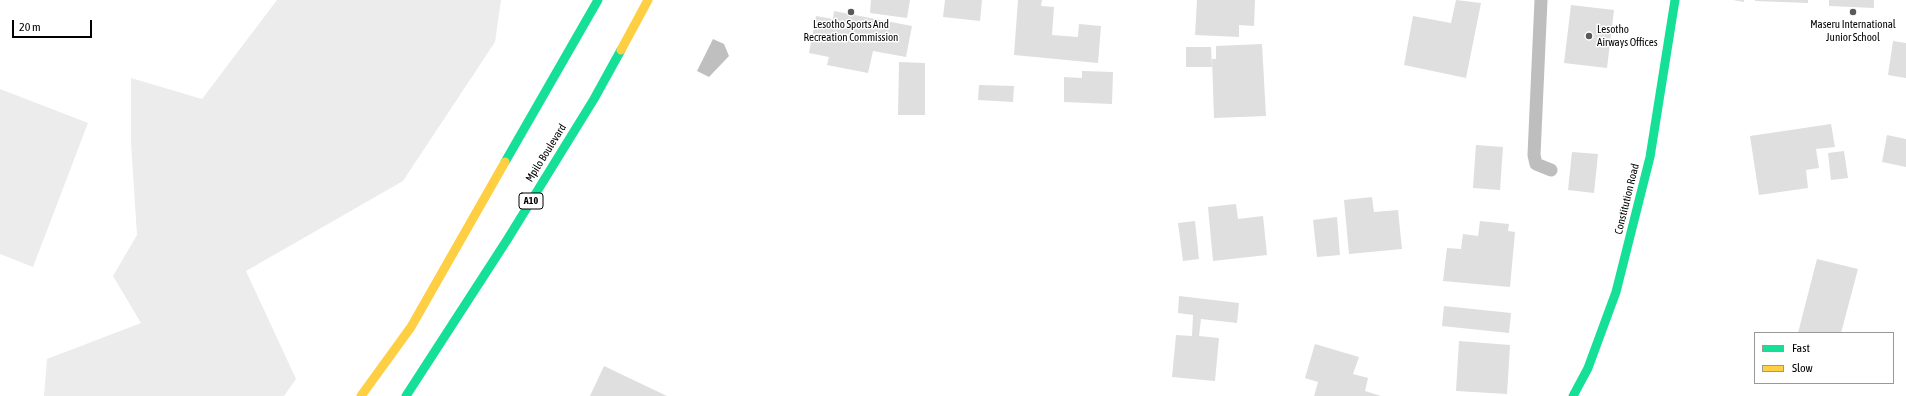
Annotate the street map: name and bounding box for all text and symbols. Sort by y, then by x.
marker: Lesotho Sports And Recreation Commission [846,7,856,17]
marker: Maseru International Junior School [1848,7,1858,17]
scale bar [14,12,94,38]
place label: Lesotho Sports And Recreation Commission [804,18,898,44]
place label: Maseru International Junior School [1810,18,1896,44]
text: 20 m [19,20,41,34]
place label: Lesotho Airways Offices [1597,23,1658,49]
marker: Lesotho Airways Offices [1584,31,1594,41]
street label: Mpilo Boulevard [523,122,569,184]
street label: Constitution Road [1612,162,1642,236]
road number: A10 [519,193,543,209]
legend [1754,332,1894,384]
text: Fast [1792,341,1810,355]
text: Slow [1792,361,1813,375]

